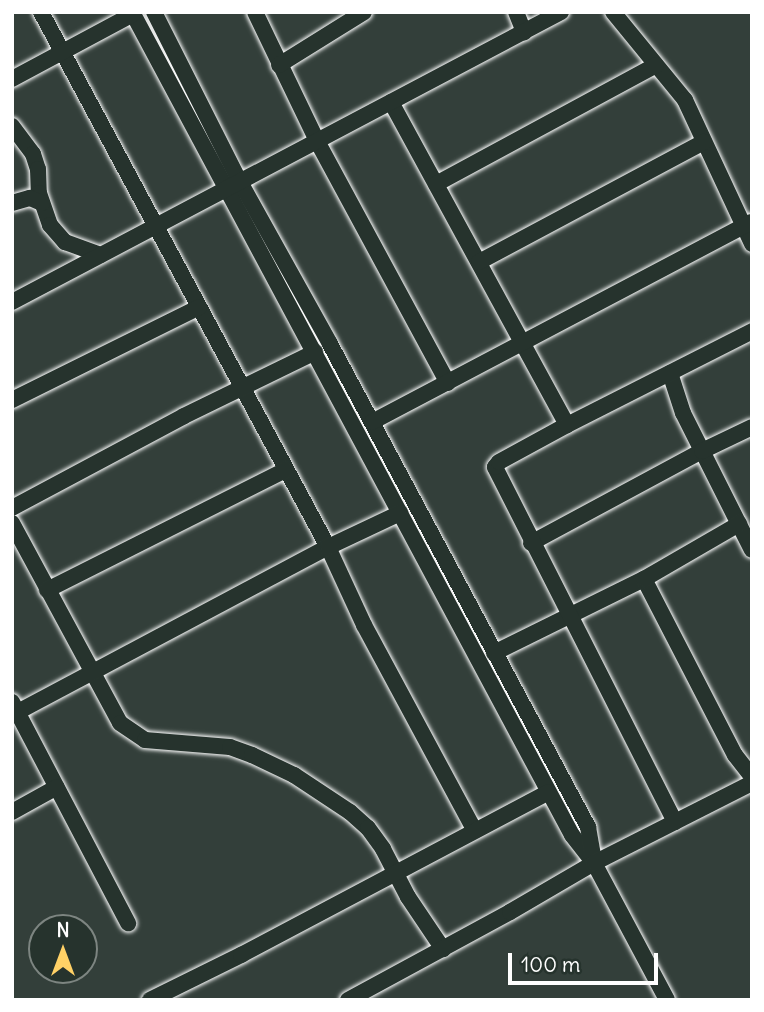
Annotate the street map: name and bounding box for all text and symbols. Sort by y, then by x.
north arrow [28,914,98,984]
text: N [56,918,70,942]
scale bar [512,939,662,983]
text: 100 m [521,951,580,978]

